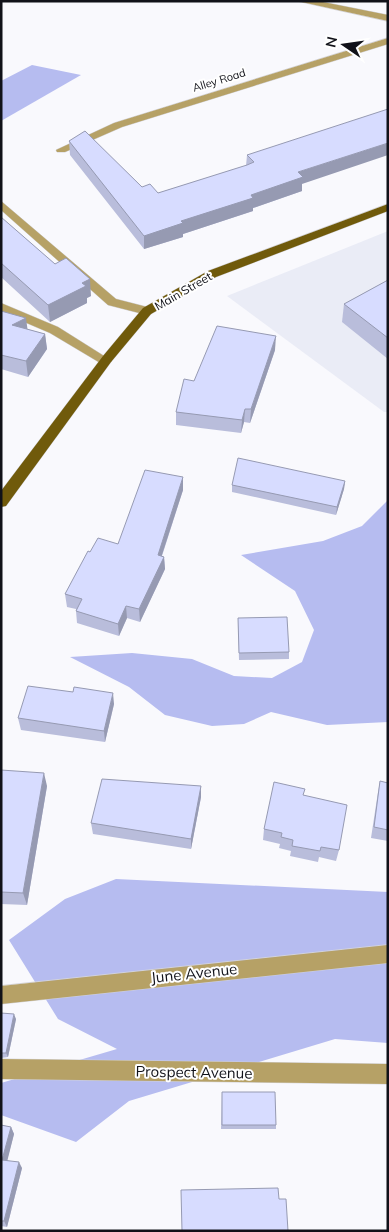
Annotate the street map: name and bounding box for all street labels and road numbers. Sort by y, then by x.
street label: Alley Road [191,65,247,95]
street label: Main Street [152,269,214,313]
street label: June Avenue [150,959,238,987]
street label: Prospect Avenue [135,1061,253,1083]

